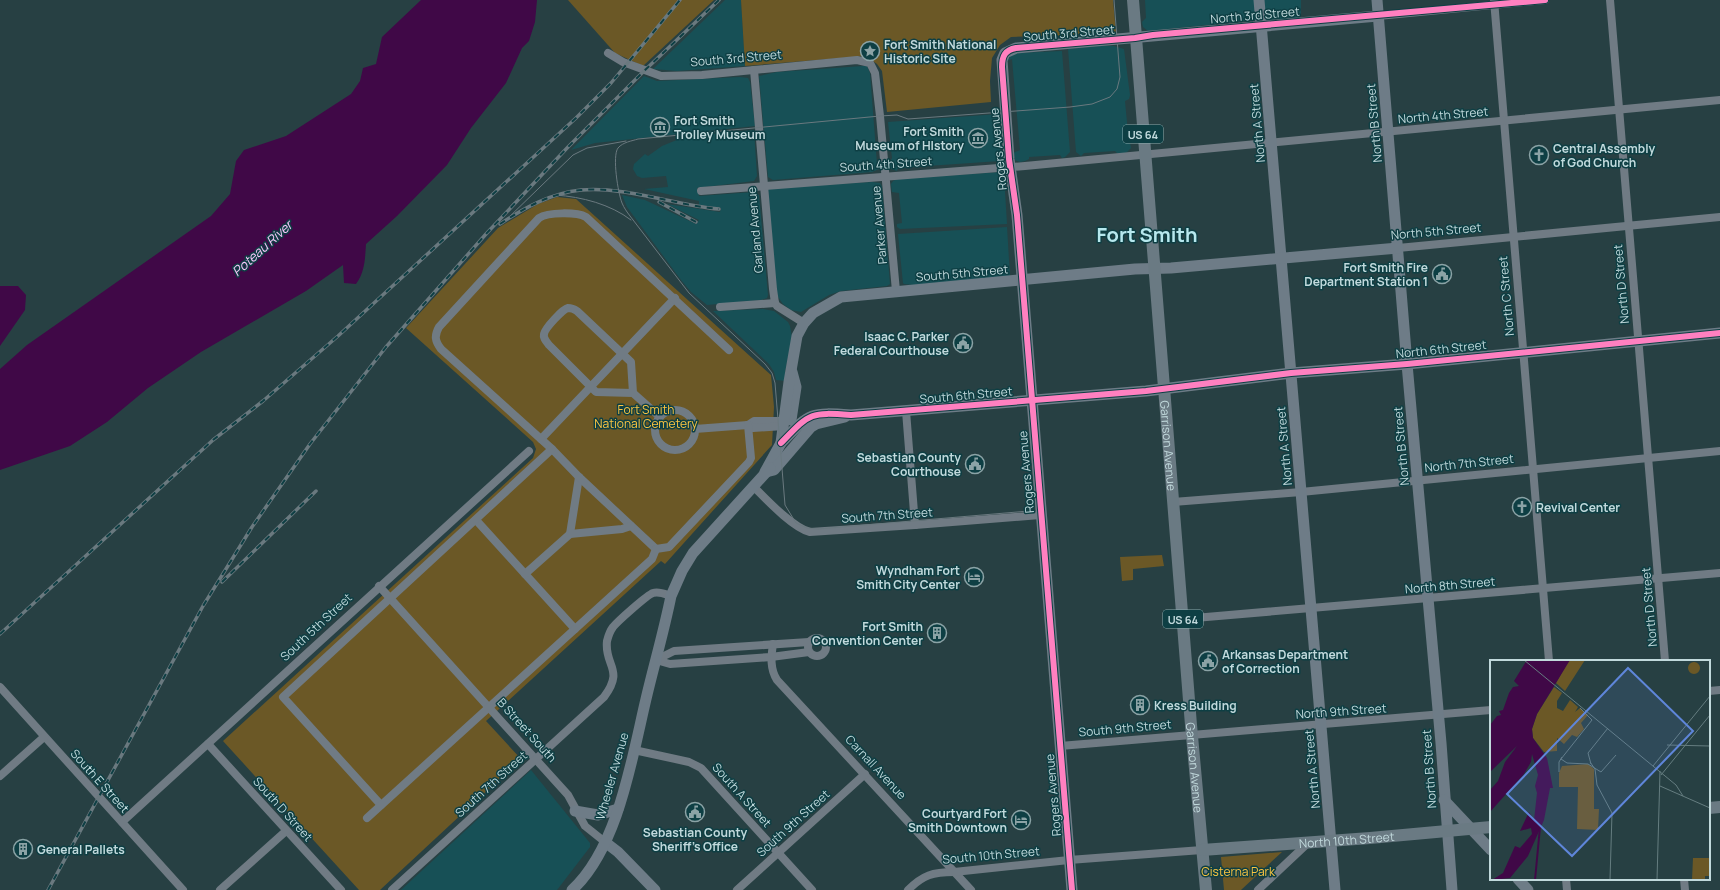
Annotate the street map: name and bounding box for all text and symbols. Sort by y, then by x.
street label: North 3rd Street [1210,3,1301,27]
street label: South 3rd Street [1023,21,1116,45]
place label: Fort Smith National Historic Site [884,36,996,67]
place icon: Fort Smith National Historic Site [859,40,881,62]
street label: South 3rd Street [690,46,783,70]
street label: North A Street [1245,83,1269,163]
street label: North B Street [1362,83,1386,163]
street label: North 4th Street [1397,103,1489,127]
street label: Rogers Avenue [985,107,1011,191]
place label: Fort Smith Trolley Museum [674,112,766,143]
museum icon: Fort Smith Trolley Museum [649,116,671,138]
place label: Fort Smith Museum of HIstory [855,123,964,154]
road number: US 64 [1123,125,1163,143]
museum icon: Fort Smith Museum of HIstory [967,127,989,149]
place label: Central Assembly of God Church [1553,140,1656,171]
church icon: Central Assembly of God Church [1528,144,1550,166]
street label: South 4th Street [839,152,933,176]
street label: Parker Avenue [867,185,891,265]
street label: Garland Avenue [743,186,767,274]
water label: Poteau River [228,215,298,280]
street label: North 5th Street [1390,219,1482,243]
district label: Fort Smith [1096,221,1198,248]
street label: North D Street [1609,243,1633,324]
street label: North C Street [1494,255,1518,337]
place label: Fort Smith Fire Department Station 1 [1304,259,1428,290]
street label: South 5th Street [915,260,1009,285]
public building icon: Fort Smith Fire Department Station 1 [1431,263,1453,285]
place label: Isaac C. Parker Federal Courthouse [834,328,949,359]
public building icon: Isaac C. Parker Federal Courthouse [952,332,974,354]
street label: North 6th Street [1395,336,1487,362]
street label: South 6th Street [919,382,1013,408]
street label: Garrison Avenue [1157,400,1181,491]
park label: Fort Smith National Cemetery [594,401,698,432]
street label: North A Street [1272,406,1296,486]
street label: North B Street [1389,406,1413,486]
street label: Rogers Avenue [1014,430,1038,514]
place label: Sebastian County Courthouse [857,449,961,480]
street label: North 7th Street [1424,450,1515,476]
public building icon: Sebastian County Courthouse [964,453,986,475]
church icon: Revival Center [1511,496,1533,518]
place label: Revival Center [1536,499,1620,516]
street label: South 7th Street [841,503,933,527]
place label: Wyndham Fort Smith City Center [856,562,960,593]
hotel icon: Wyndham Fort Smith City Center [963,566,985,588]
street label: North D Street [1637,566,1661,647]
street label: North 8th Street [1404,573,1496,597]
street label: South 5th Street [276,589,356,665]
road number: US 64 [1163,610,1203,628]
place label: Fort Smith Convention Center [812,618,923,649]
building icon: Fort Smith Convention Center [926,622,948,644]
place label: Arkansas Department of Correction [1222,646,1348,677]
public building icon: Arkansas Department of Correction [1197,650,1219,672]
inset map [1490,660,1710,880]
street label: B Street South [494,694,560,766]
building icon: Kress Building [1129,694,1151,716]
place label: Kress Building [1154,697,1237,714]
street label: North 9th Street [1295,699,1387,723]
street label: South 9th Street [1078,715,1172,741]
street label: Garrison Avenue [1182,722,1207,813]
street label: North A Street [1300,729,1324,809]
street label: North B Street [1418,729,1440,809]
street label: Wheeler Avenue [591,730,633,822]
street label: Carnall Avenue [842,731,910,803]
street label: South E Street [67,745,133,817]
street label: South 7th Street [451,747,531,821]
street label: Rogers Avenue [1041,753,1065,837]
street label: South A Street [709,759,776,831]
street label: South D Street [249,773,317,845]
street label: South 9th Street [753,785,833,860]
public building icon: Sebastian County Sheriff's Office [684,801,706,823]
place label: Courtyard Fort Smith Downtown [908,805,1007,836]
hotel icon: Courtyard Fort Smith Downtown [1010,809,1032,831]
place label: Sebastian County Sheriff's Office [643,824,747,855]
street label: North 10th Street [1298,827,1395,852]
building icon: General Pallets [12,838,34,860]
place label: General Pallets [37,841,125,858]
street label: South 10th Street [942,842,1041,868]
park label: Cisterna Park [1201,863,1276,880]

